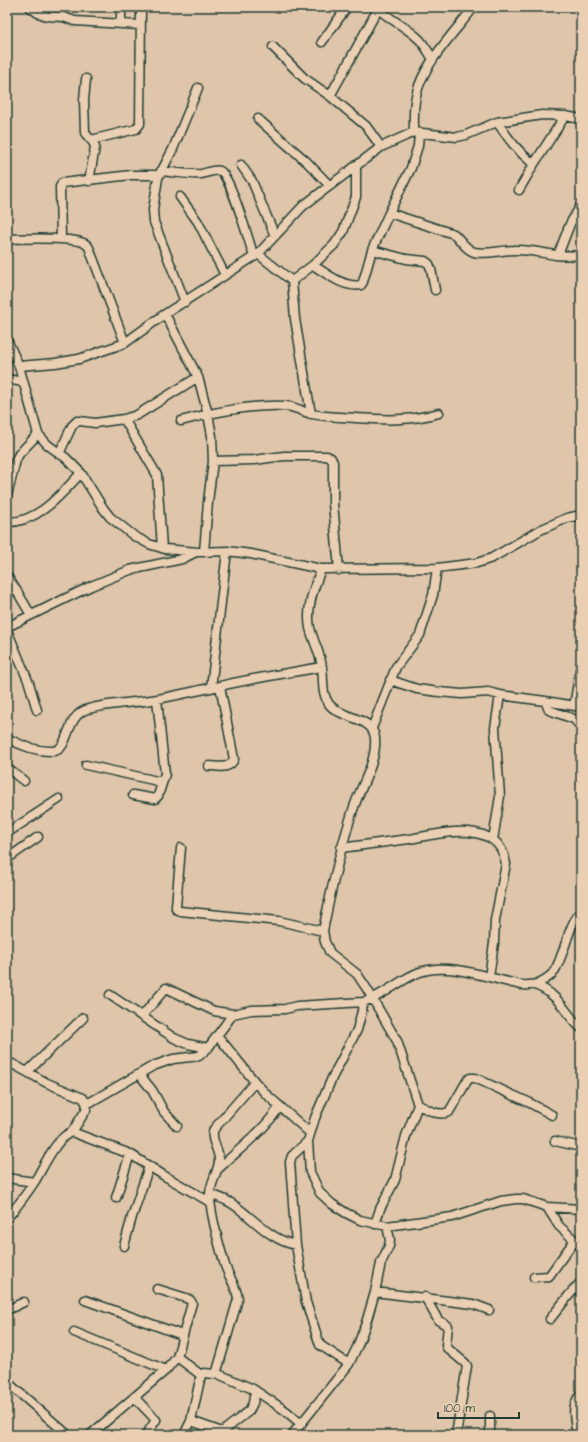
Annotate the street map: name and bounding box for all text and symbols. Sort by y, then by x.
scale bar [438,1394,519,1420]
text: 100 m [444,1400,475,1417]

